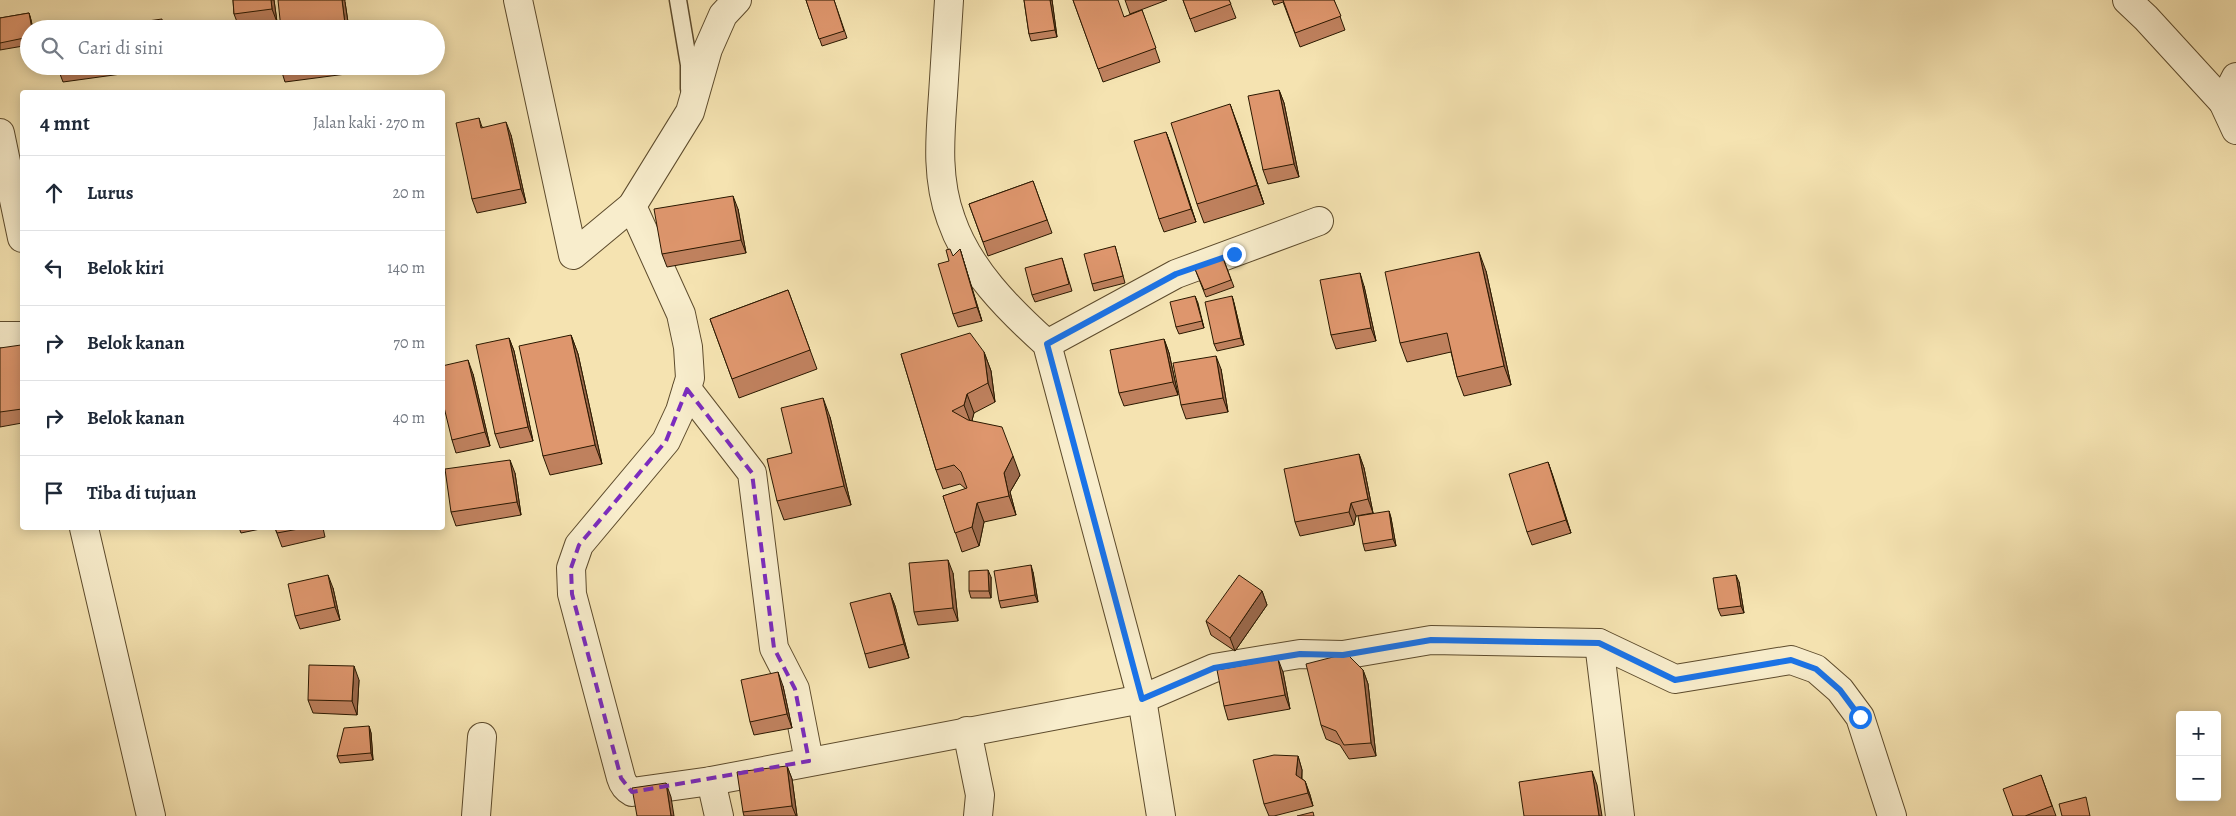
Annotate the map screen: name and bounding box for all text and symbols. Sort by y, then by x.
search box [20,20,445,75]
icon: search [38,34,66,62]
text: Cari di sini [78,35,163,61]
text: 4 mnt [40,109,90,137]
text: Jalan kaki · 270 m [313,112,425,134]
icon: ahead [40,179,68,207]
text: Lurus [87,180,133,206]
text: 20 m [392,182,425,204]
route end [1223,243,1246,266]
icon: left [40,254,68,282]
text: Belok kiri [87,255,164,281]
text: 140 m [387,257,425,279]
icon: right [40,329,68,357]
text: Belok kanan [87,330,185,356]
text: 70 m [393,332,425,354]
icon: right [40,404,68,432]
text: Belok kanan [87,405,185,431]
text: 40 m [393,407,425,429]
icon: arrive [40,479,68,507]
text: Tiba di tujuan [87,480,196,506]
route start [1849,706,1872,729]
map controls [2176,711,2221,801]
button: + [2176,711,2221,756]
button: − [2176,756,2221,801]

